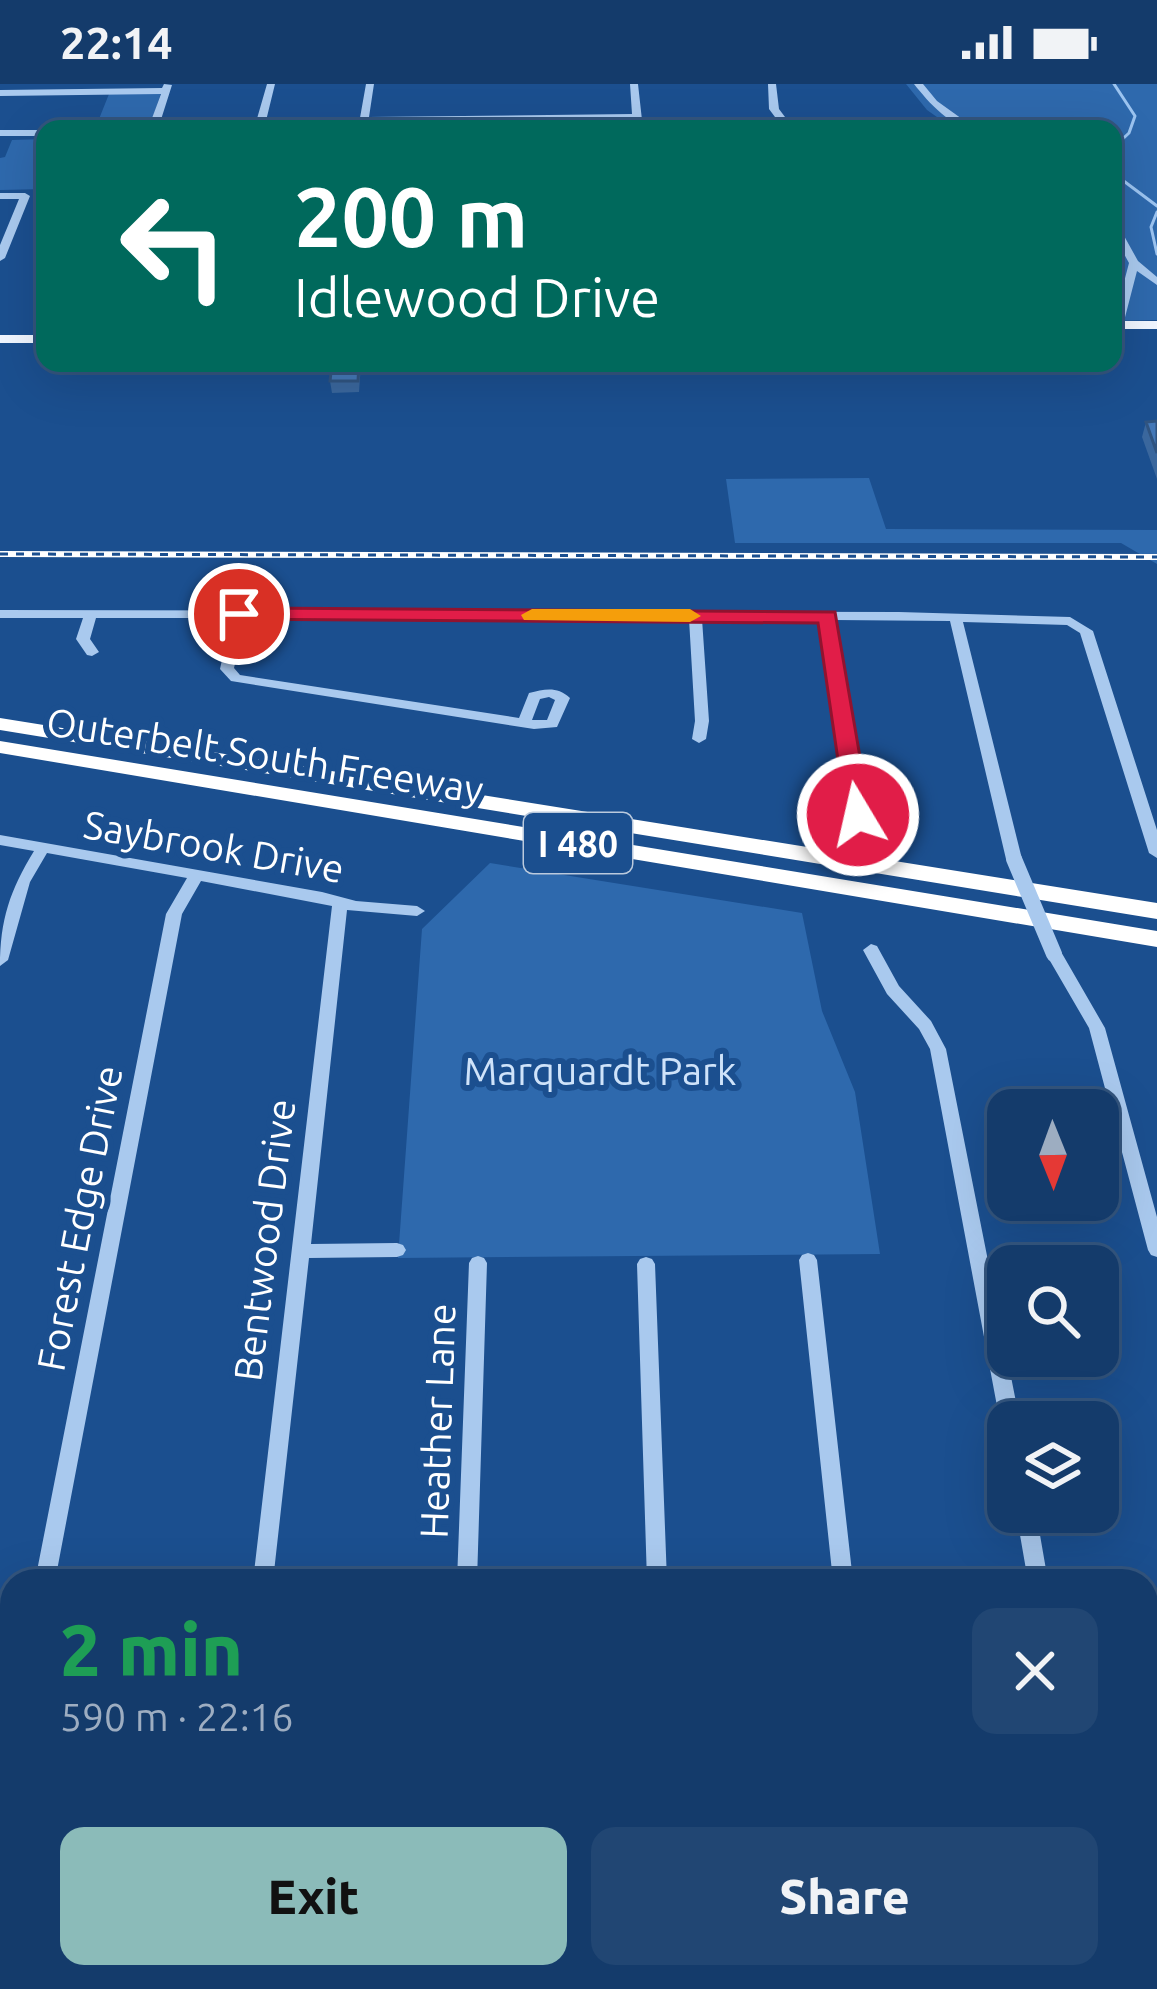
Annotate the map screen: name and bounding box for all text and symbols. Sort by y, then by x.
text: 22:14 [60,17,173,68]
icon: left [96,168,252,324]
text: 200 m [294,169,528,263]
text: Idlewood Drive [294,267,660,327]
pin [188,563,290,665]
icon: arrive [206,581,272,647]
street label: Outerbelt South Freeway [44,699,486,811]
position arrow [795,752,921,878]
street label: Saybrook Drive [81,802,347,890]
road number: I 480 [524,813,632,873]
park label: Marquardt Park [463,1049,737,1092]
street label: Forest Edge Drive [28,1062,130,1374]
north arrow [987,1089,1119,1221]
map controls [987,1089,1119,1533]
street label: Bentwood Drive [225,1097,303,1383]
button: search [987,1245,1119,1377]
street label: Heather Lane [411,1303,463,1539]
button: layers [987,1401,1119,1533]
button: close [972,1608,1098,1734]
text: 2 min [60,1609,243,1690]
text: 590 m · 22:16 [60,1695,294,1738]
button: Exit [60,1827,567,1965]
button: Share [591,1827,1098,1965]

